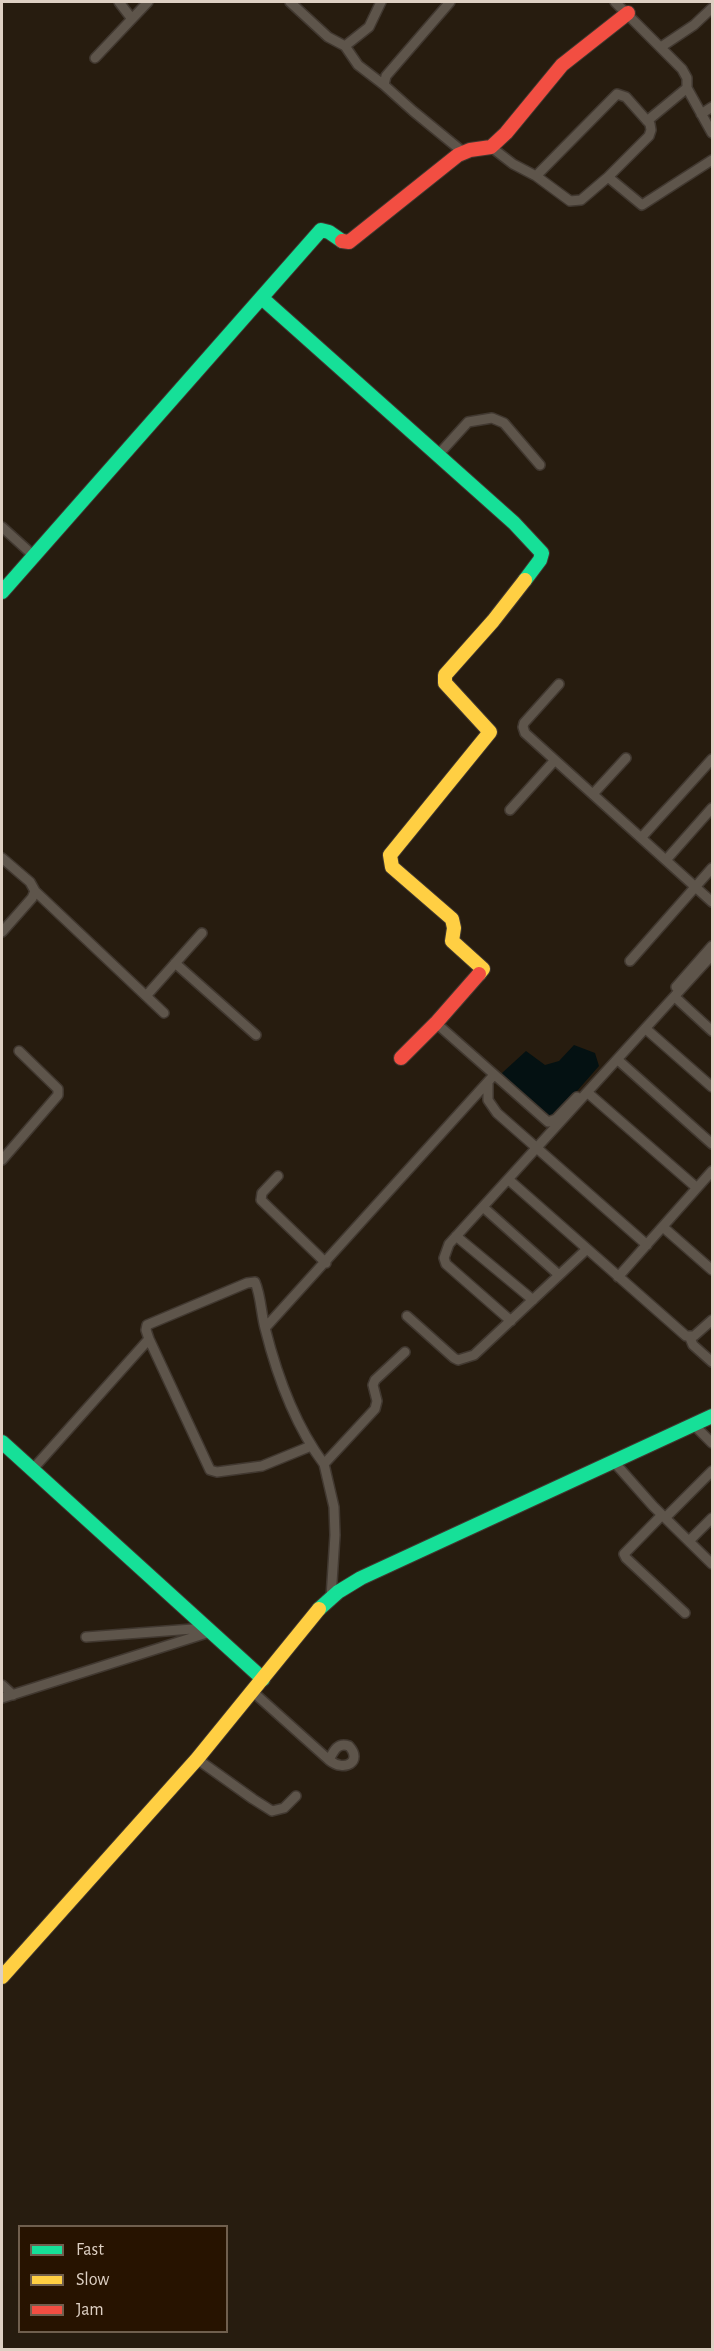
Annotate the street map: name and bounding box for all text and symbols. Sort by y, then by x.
legend [18,2225,228,2333]
text: Fast [76,2241,104,2259]
text: Slow [76,2271,109,2289]
text: Jam [76,2301,104,2319]

